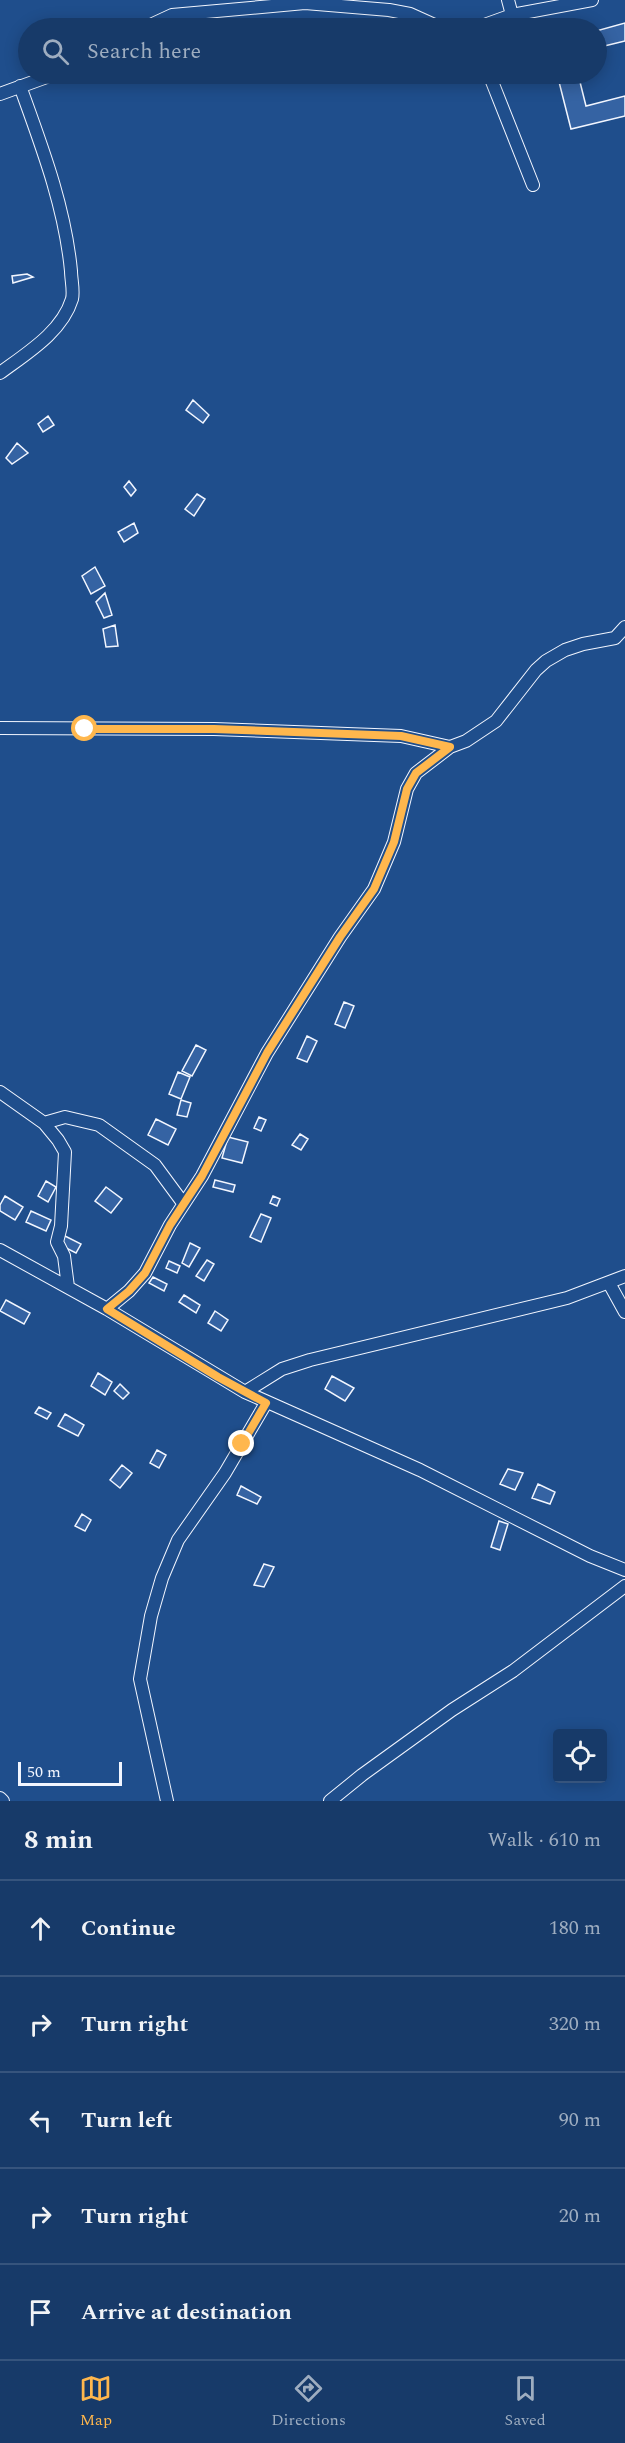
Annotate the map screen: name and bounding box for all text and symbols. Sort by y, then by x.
search box [18,18,607,84]
icon: search [39,35,72,68]
text: Search here [87,35,201,68]
route start [71,715,97,741]
route end [228,1430,254,1456]
map controls [553,1729,607,1783]
button: locate [553,1729,607,1783]
scale bar [18,1759,122,1786]
text: 50 m [27,1760,61,1784]
text: 8 min [24,1820,93,1860]
text: Walk · 610 m [488,1825,601,1855]
icon: ahead [24,1912,57,1945]
text: Continue [81,1912,176,1945]
text: 180 m [549,1913,601,1943]
icon: right [24,2008,57,2041]
text: Turn right [81,2008,188,2041]
text: 320 m [549,2009,601,2039]
icon: left [24,2104,57,2137]
text: Turn left [81,2104,173,2137]
text: 90 m [559,2105,601,2135]
icon: right [24,2200,57,2233]
text: Turn right [81,2200,188,2233]
text: 20 m [559,2201,601,2231]
icon: arrive [24,2296,57,2329]
text: Arrive at destination [81,2296,292,2329]
tab: Map [79,2372,112,2432]
tab: Directions [271,2372,346,2432]
tab: Saved [505,2372,546,2432]

